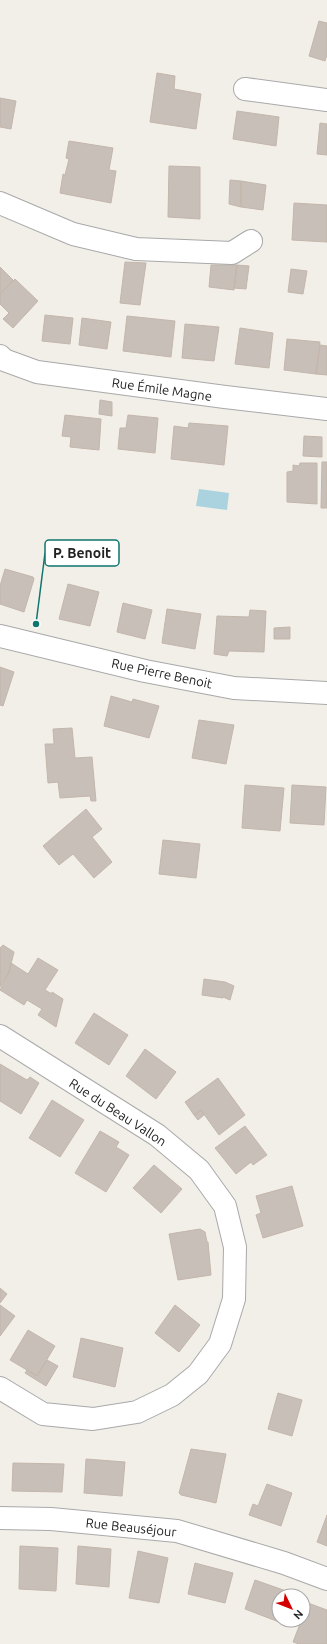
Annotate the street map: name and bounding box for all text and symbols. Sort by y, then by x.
street label: Rue Émile Magne [111,374,213,403]
callout: P. Benoit [45,540,119,566]
text: P. Benoit [53,545,111,561]
street label: Rue Pierre Benoit [110,655,214,691]
street label: Rue du Beau Vallon [67,1075,169,1149]
street label: Rue Beauséjour [85,1515,177,1539]
north arrow [271,1588,311,1628]
text: N [291,1608,306,1622]

